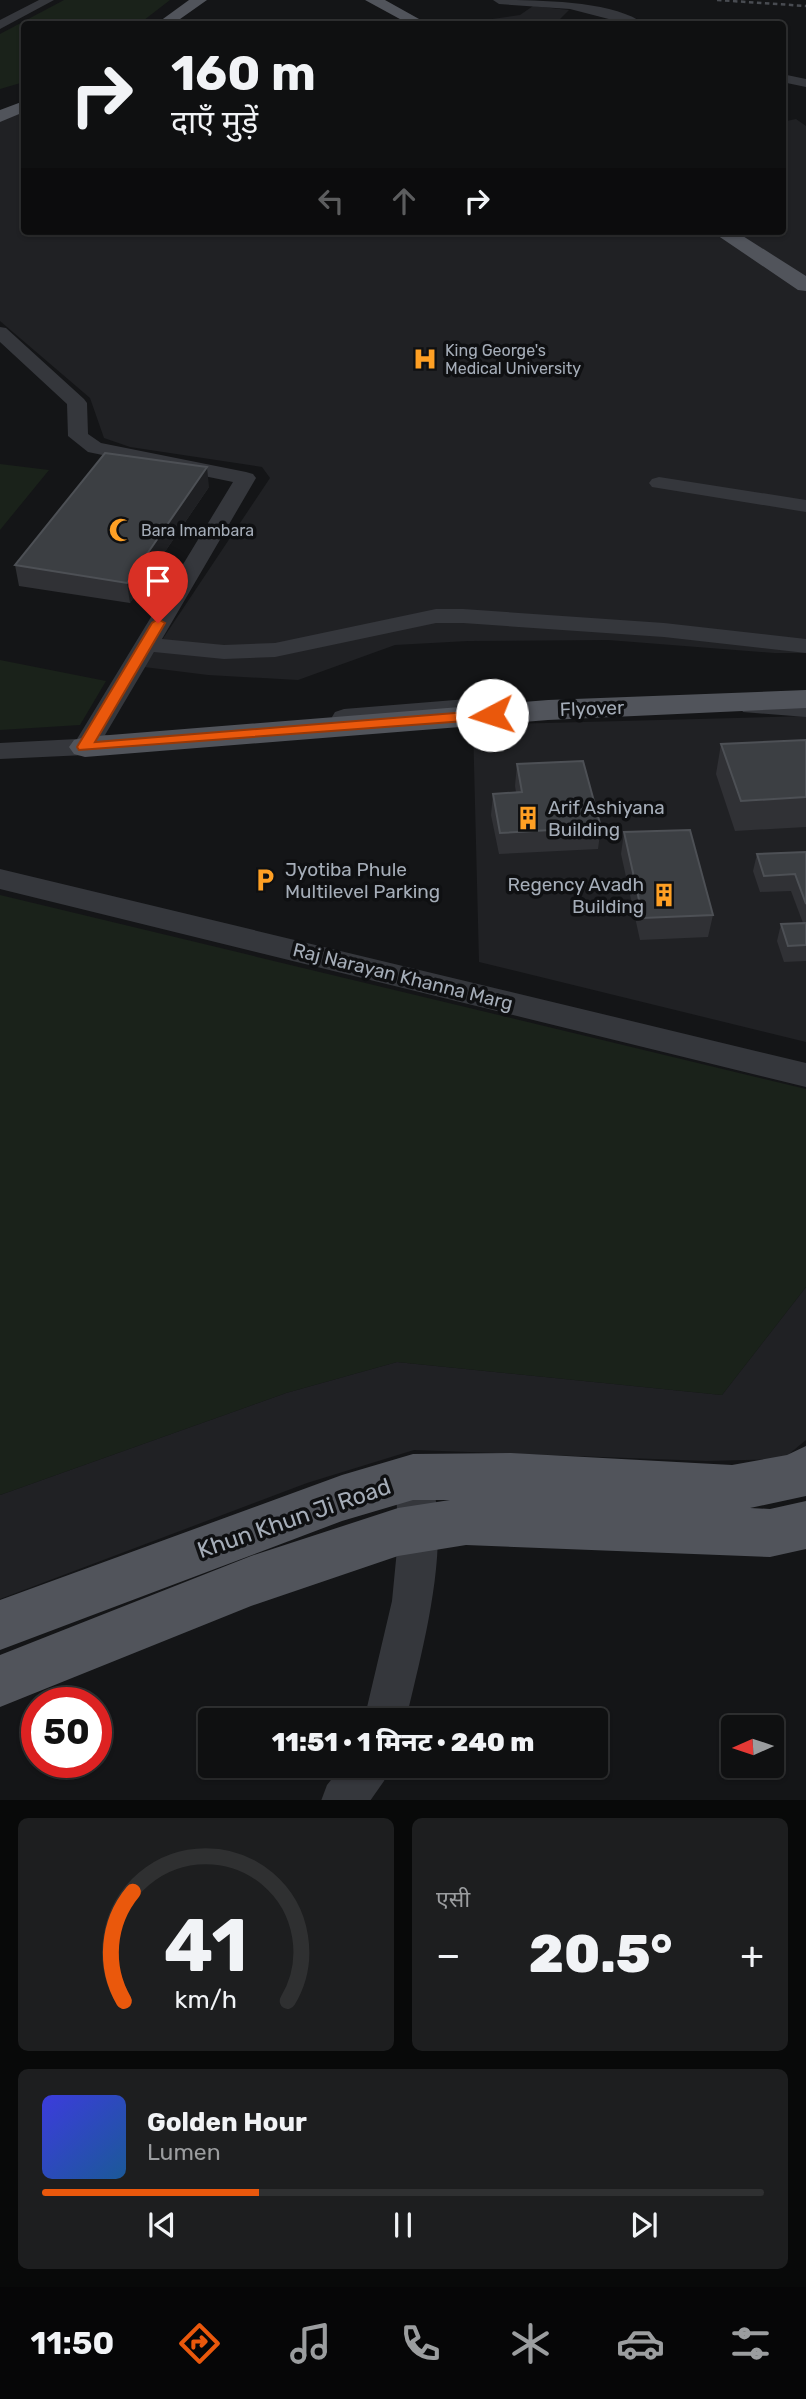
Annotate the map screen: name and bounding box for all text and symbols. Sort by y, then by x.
text: 160 m [171,44,316,102]
icon: right [56,49,147,140]
text: दाएँ मुड़ें [171,103,258,141]
icon: left [312,182,350,220]
icon: ahead [385,182,423,220]
icon: right [458,182,496,220]
place label: King George's Medical University [445,341,581,378]
hospital icon: King George's Medical University [411,345,439,373]
mosque icon: Bara Imambara [107,516,135,544]
place label: Bara Imambara [141,521,254,540]
pin [128,551,188,623]
icon: arrive [139,562,177,600]
position arrow [455,678,529,752]
street label: Flyover [559,696,625,721]
place label: Arif Ashiyana Building [548,796,665,841]
building icon: Arif Ashiyana Building [514,804,542,832]
place label: Jyotiba Phule Multilevel Parking [285,858,440,903]
parking icon: Jyotiba Phule Multilevel Parking [251,866,279,894]
place label: Regency Avadh Building [508,873,644,918]
building icon: Regency Avadh Building [650,881,678,909]
street label: Raj Narayan Khanna Marg [290,938,515,1015]
street label: Khun Khun Ji Road [194,1472,394,1564]
speed limit sign: 50 [21,1687,112,1778]
north arrow [721,1715,784,1778]
map controls [721,1715,784,1778]
text: 11:51 · 1 मिनट · 240 m [272,1727,534,1758]
text: एसी [436,1885,470,1913]
text: 41 [164,1903,248,1989]
text: 20.5° [529,1923,672,1985]
text: − [436,1932,461,1978]
text: + [740,1932,764,1978]
text: km/h [175,1984,237,2013]
text: Golden Hour [147,2107,307,2138]
text: Lumen [147,2138,221,2166]
icon: previous [143,2206,181,2244]
icon: pause [384,2206,422,2244]
icon: next [625,2206,663,2244]
icon: directions [175,2319,224,2368]
icon: music [286,2319,335,2368]
icon: phone [396,2319,445,2368]
icon: climate [506,2319,555,2368]
icon: car [616,2319,665,2368]
icon: filters [726,2319,775,2368]
text: 11:50 [31,2324,114,2362]

